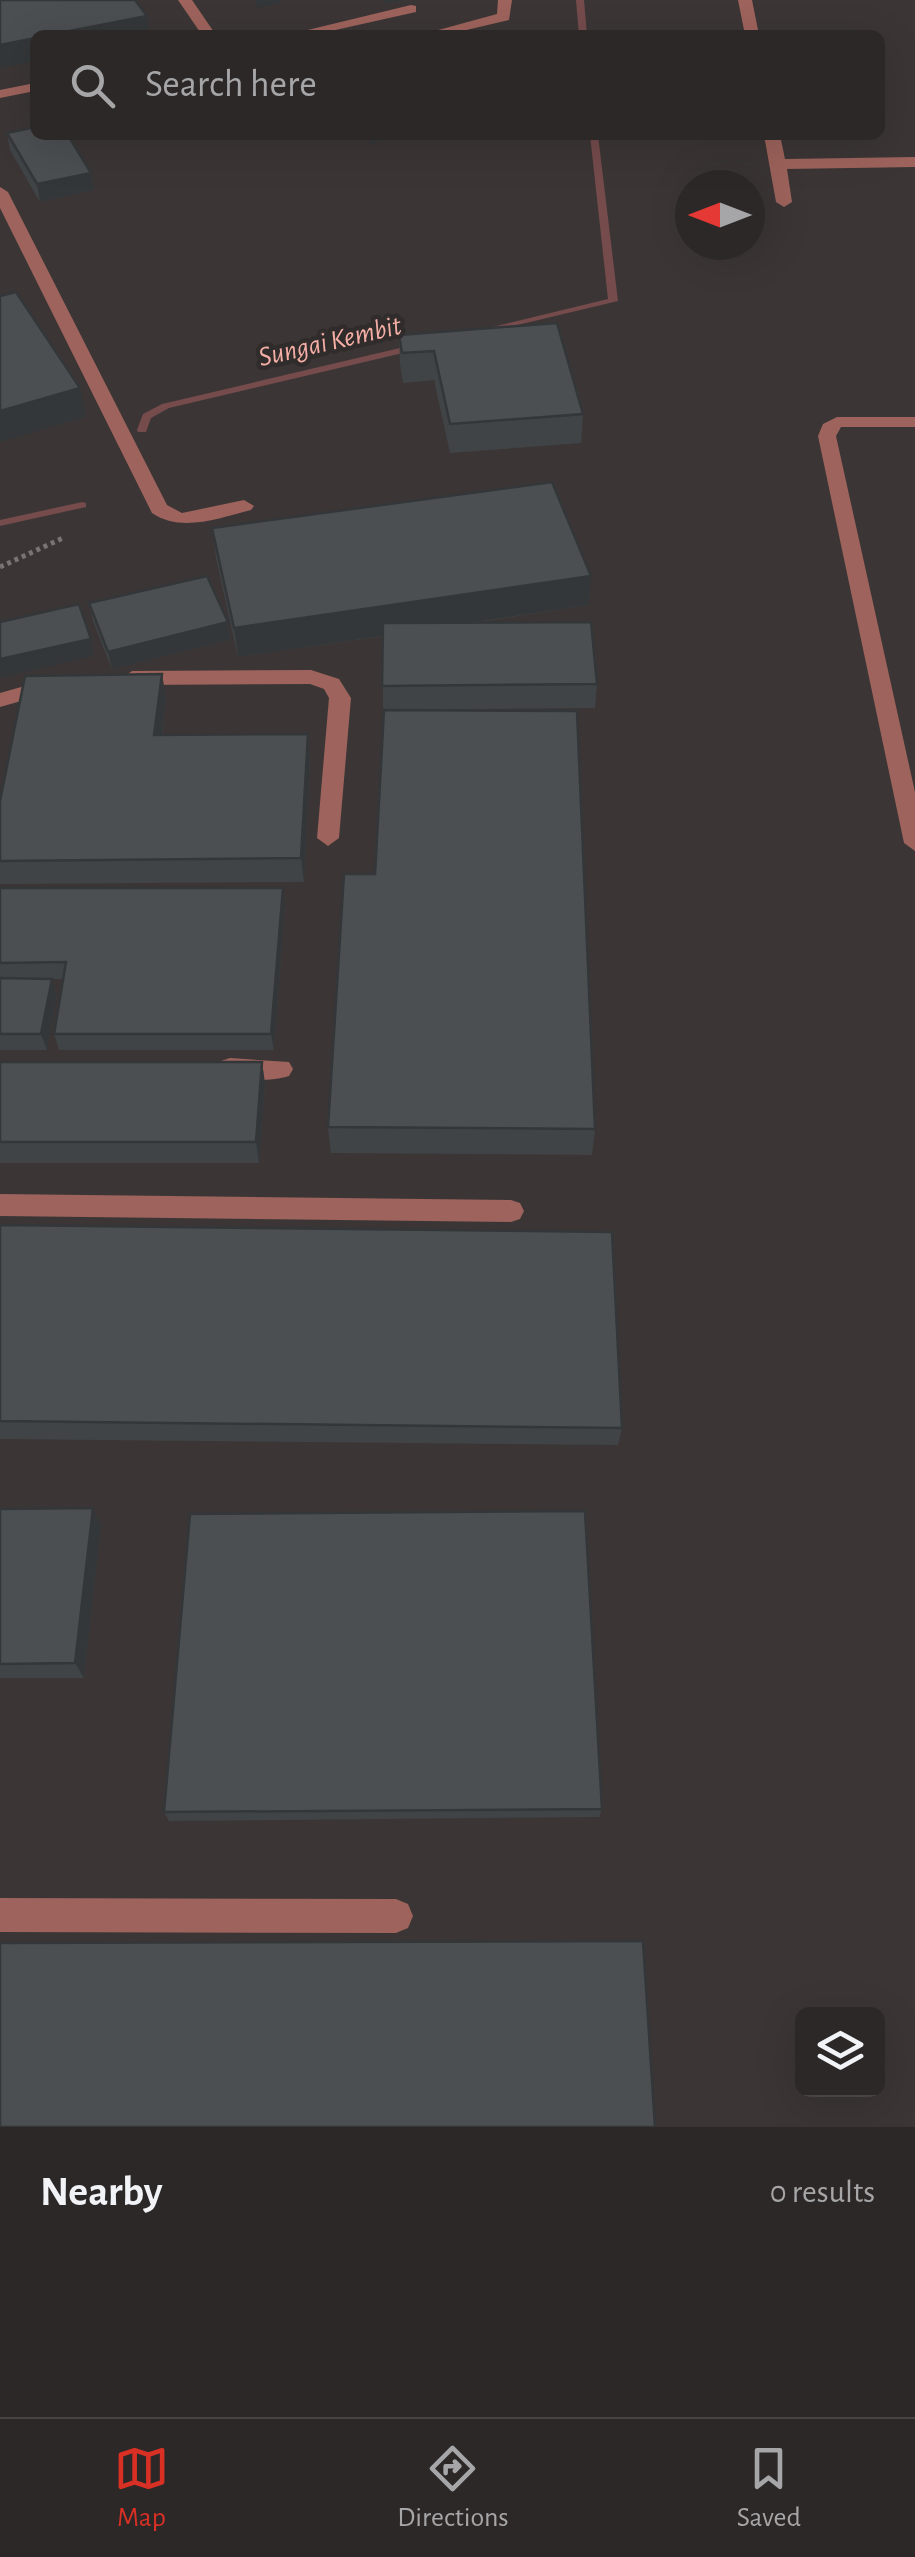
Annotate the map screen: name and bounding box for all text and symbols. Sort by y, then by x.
search box [30,30,885,140]
icon: search [65,58,120,113]
text: Search here [145,66,317,104]
north arrow [675,170,765,260]
water label: Sungai Kembit [256,312,405,372]
map controls [795,2007,885,2097]
button: layers [795,2007,885,2097]
text: Nearby [40,2171,163,2213]
text: 0 results [770,2176,875,2208]
tab: Map [114,2441,169,2535]
tab: Directions [397,2441,509,2535]
tab: Saved [737,2441,801,2535]

